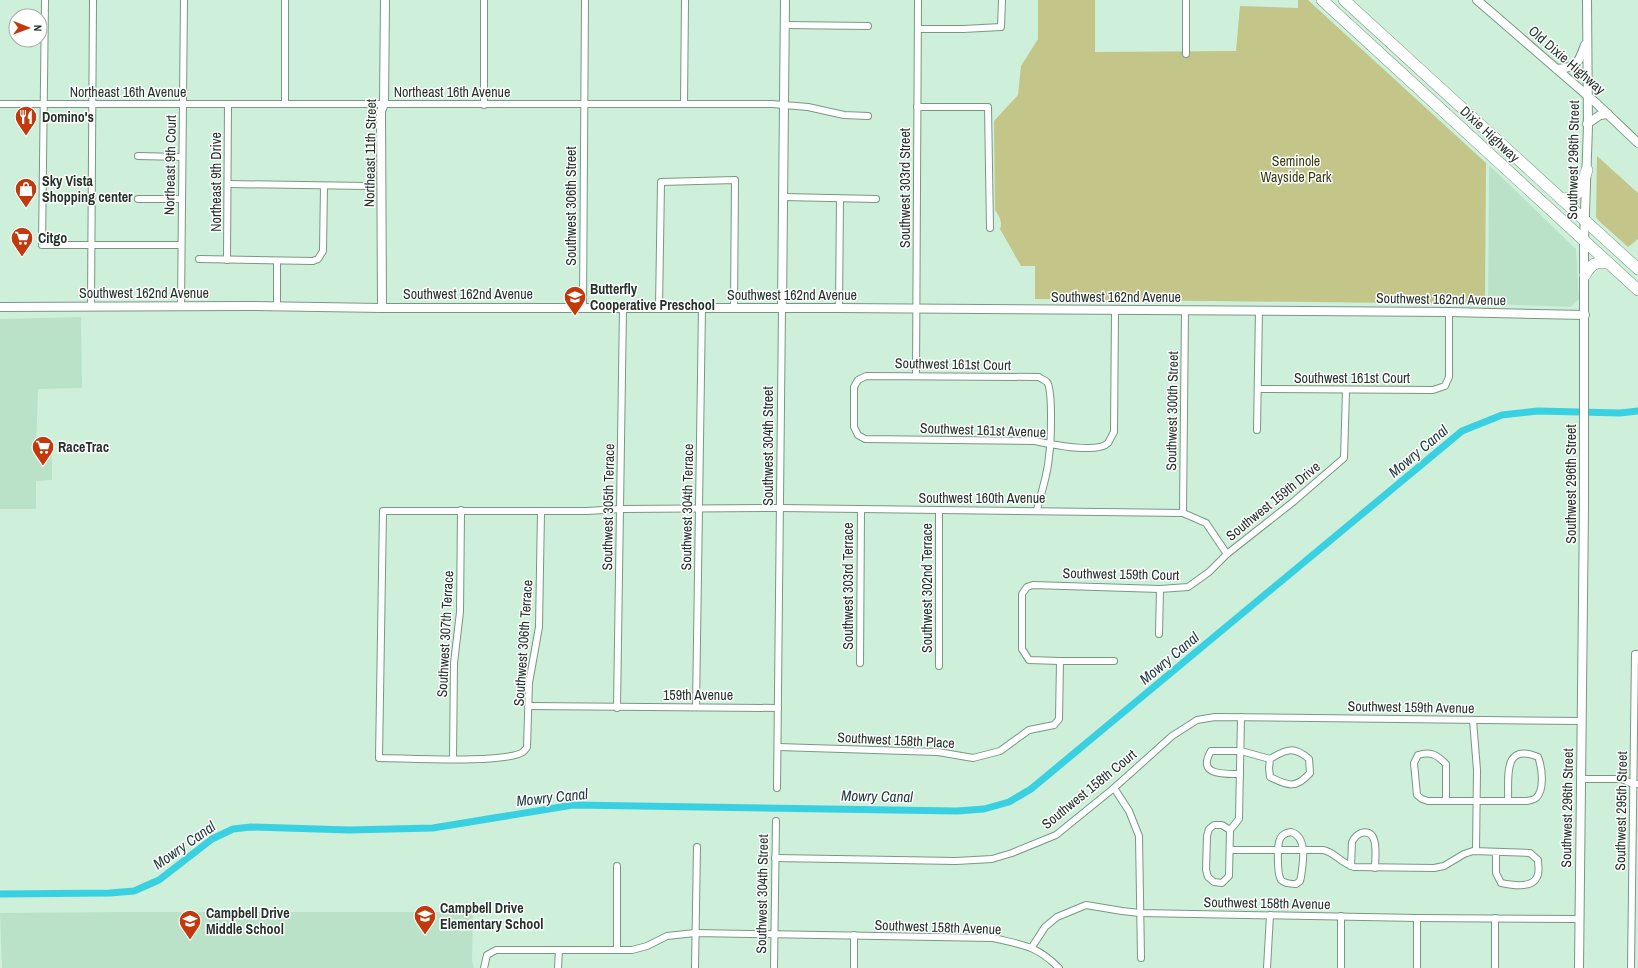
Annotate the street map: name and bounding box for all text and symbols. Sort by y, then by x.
north arrow [8,8,48,48]
street label: Old Dixie Highway [1525,22,1609,98]
text: N [31,25,45,32]
street label: Northeast 16th Avenue [70,83,186,101]
street label: Northeast 16th Avenue [394,83,510,101]
street label: Northeast 11th Street [360,99,380,207]
street label: Southwest 296th Street [1563,100,1583,220]
street label: Dixie Highway [1457,102,1524,166]
restaurant icon: Domino's [13,104,39,137]
place label: Domino's [42,108,94,126]
street label: Northeast 9th Court [160,115,180,215]
street label: Southwest 303rd Street [896,128,914,248]
street label: Northeast 9th Drive [207,132,225,232]
street label: Southwest 306th Street [562,146,580,266]
park label: Seminole Wayside Park [1260,152,1332,186]
place label: Sky Vista Shopping center [42,172,133,206]
shop icon: Sky Vista Shopping center [13,176,39,209]
supermarket icon: Citgo [9,225,35,258]
place label: Citgo [38,229,67,247]
place label: Butterfly Cooperative Preschool [590,280,715,314]
street label: Southwest 162nd Avenue [79,284,209,302]
school or university icon: Butterfly Cooperative Preschool [562,284,588,317]
street label: Southwest 162nd Avenue [403,285,533,303]
street label: Southwest 162nd Avenue [727,286,857,304]
street label: Southwest 162nd Avenue [1051,288,1181,306]
street label: Southwest 162nd Avenue [1376,289,1506,309]
street label: Southwest 300th Street [1162,351,1182,471]
street label: Southwest 161st Court [895,354,1011,374]
street label: Southwest 161st Court [1294,369,1410,387]
street label: Southwest 304th Street [759,386,777,506]
street label: Southwest 161st Avenue [920,419,1046,441]
water label: Mowry Canal [1384,420,1452,482]
street label: Southwest 296th Street [1562,424,1580,544]
supermarket icon: RaceTrac [30,434,56,467]
place label: RaceTrac [58,438,109,456]
street label: Southwest 305th Terrace [598,443,618,571]
street label: Southwest 304th Terrace [677,443,697,571]
street label: Southwest 159th Drive [1222,457,1324,545]
street label: Southwest 160th Avenue [919,489,1045,507]
street label: Southwest 303rd Terrace [839,522,857,650]
street label: Southwest 302nd Terrace [918,523,936,653]
street label: Southwest 159th Court [1062,564,1180,584]
street label: Southwest 307th Terrace [433,570,457,698]
street label: Southwest 306th Terrace [510,579,536,707]
water label: Mowry Canal [1135,627,1203,689]
street label: 159th Avenue [663,686,733,704]
street label: Southwest 159th Avenue [1347,697,1475,717]
street label: Southwest 158th Place [837,728,955,752]
street label: Southwest 158th Court [1038,745,1140,833]
street label: Southwest 296th Street [1557,748,1577,868]
street label: Southwest 295th Street [1611,751,1631,871]
water label: Mowry Canal [515,783,589,811]
water label: Mowry Canal [841,785,913,807]
water label: Mowry Canal [149,816,220,874]
street label: Southwest 304th Street [752,834,772,954]
street label: Southwest 158th Avenue [1203,893,1331,913]
place label: Campbell Drive Elementary School [440,899,543,933]
school or university icon: Campbell Drive Elementary School [412,903,438,936]
place label: Campbell Drive Middle School [206,904,290,938]
school or university icon: Campbell Drive Middle School [177,908,203,941]
street label: Southwest 158th Avenue [874,916,1002,938]

